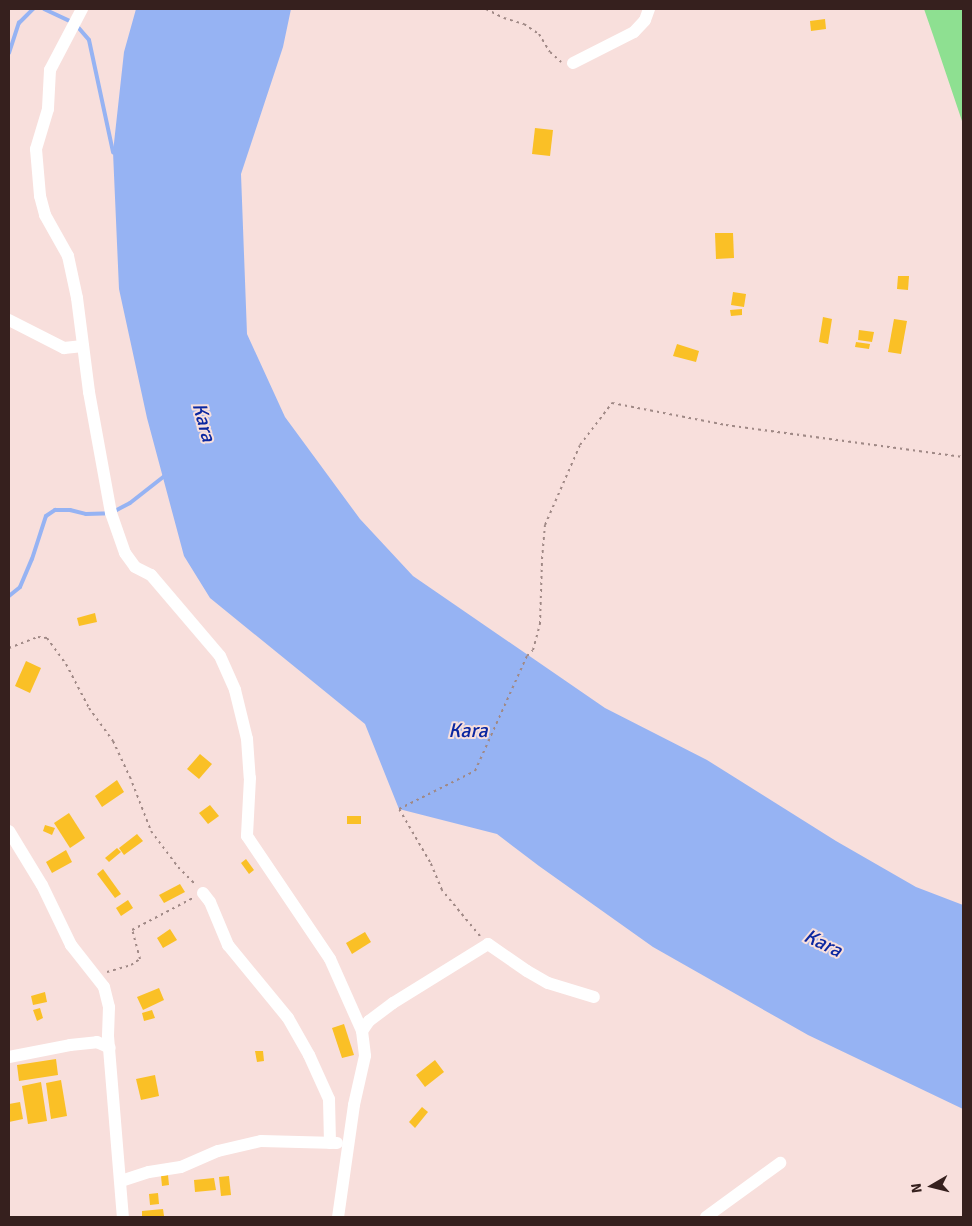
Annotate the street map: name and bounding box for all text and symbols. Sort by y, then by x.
water label: Kara [187,400,221,444]
water label: Kara [448,718,488,742]
water label: Kara [800,924,846,962]
north arrow [907,1161,957,1211]
text: N [908,1182,926,1194]

